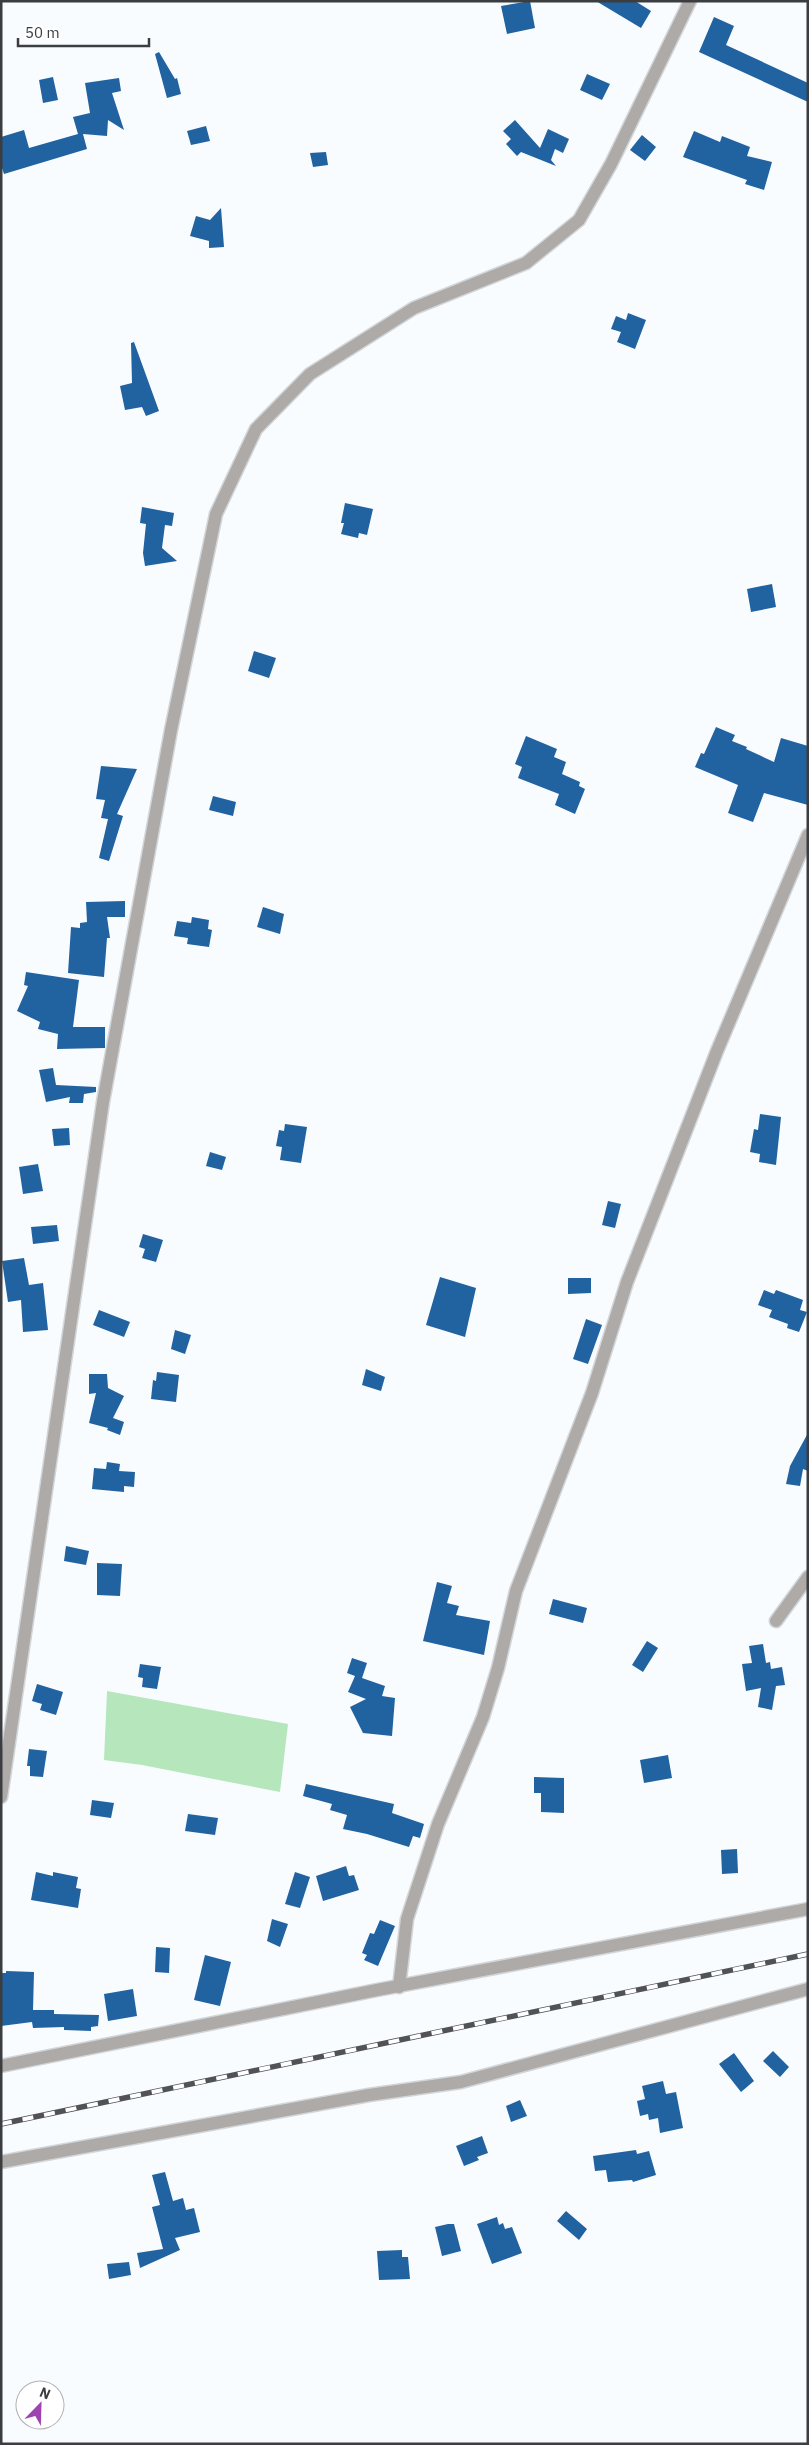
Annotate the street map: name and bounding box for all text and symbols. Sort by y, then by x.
scale bar [18,15,149,47]
text: 50 m [25,23,60,42]
north arrow [15,2380,65,2430]
text: N [37,2383,53,2403]

